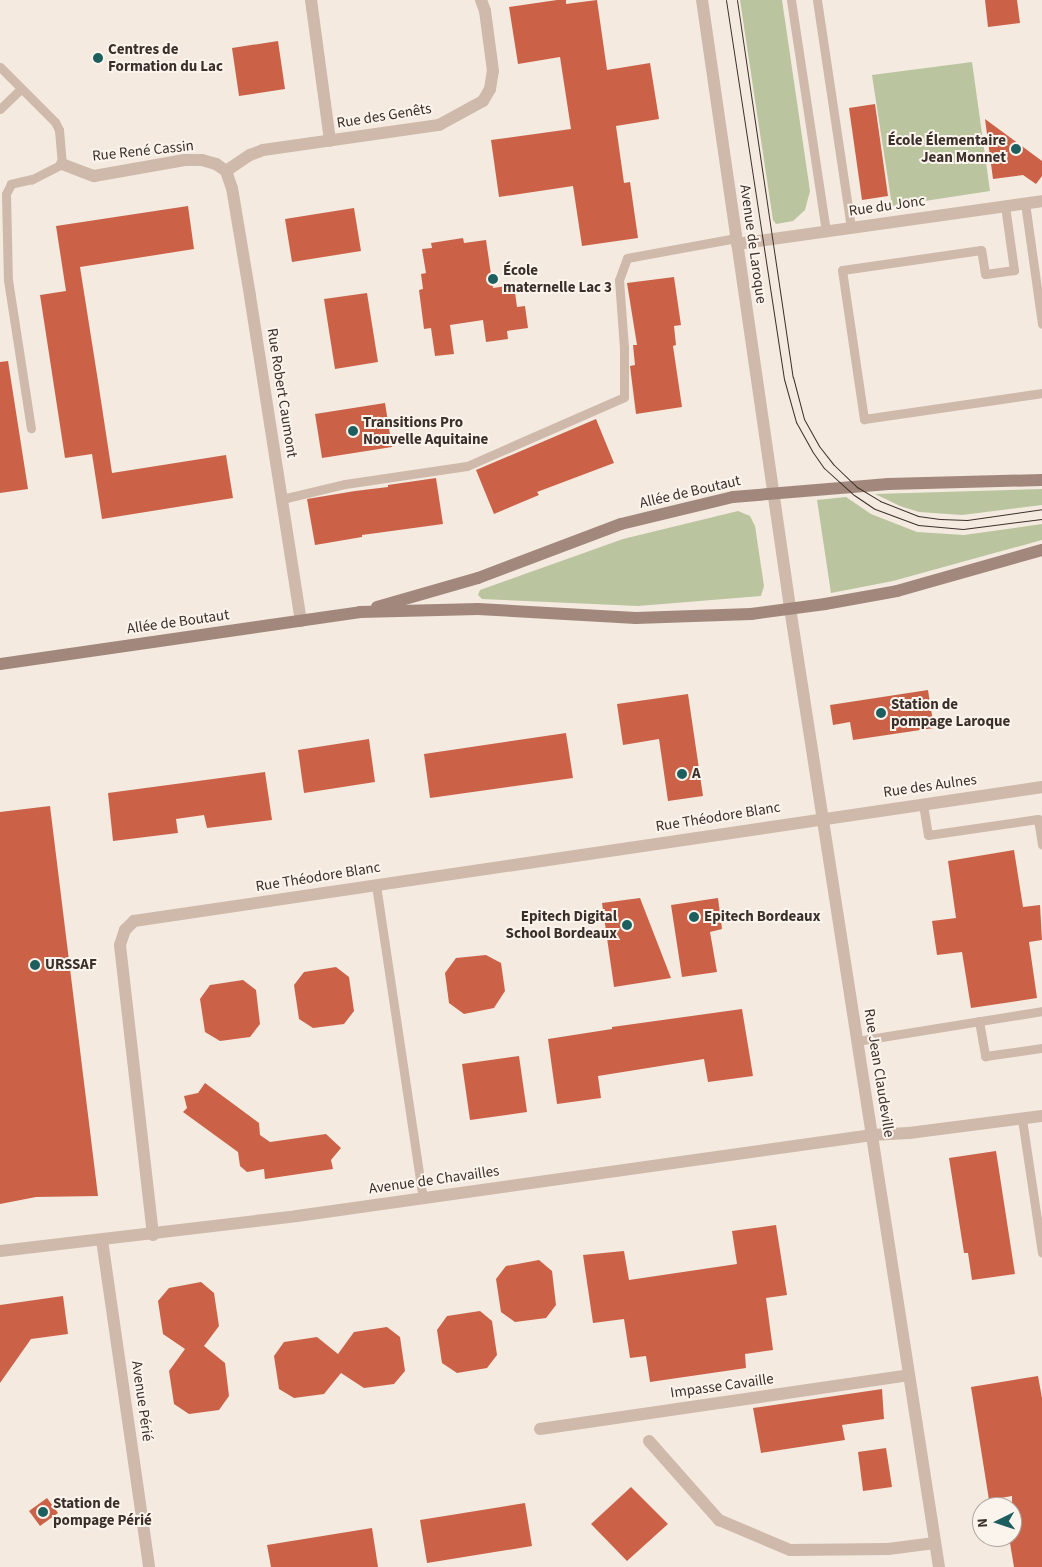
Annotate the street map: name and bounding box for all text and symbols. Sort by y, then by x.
place label: Centres de Formation du Lac [108,40,223,75]
marker: Centres de Formation du Lac [92,52,104,64]
street label: Rue des Genêts [335,100,433,132]
place label: École Élementaire Jean Monnet [887,131,1006,166]
street label: Rue René Cassin [91,137,195,165]
marker: École Élementaire Jean Monnet [1010,143,1022,155]
street label: Avenue de Laroque [736,183,770,305]
street label: Rue du Jonc [848,192,926,220]
place label: École maternelle Lac 3 [503,261,612,296]
marker: École maternelle Lac 3 [487,273,499,285]
street label: Rue Robert Caumont [263,327,301,459]
place label: Transitions Pro Nouvelle Aquitaine [363,413,488,448]
marker: Transitions Pro Nouvelle Aquitaine [347,425,359,437]
street label: Allée de Boutaut [638,472,742,512]
street label: Allée de Boutaut [126,606,230,638]
place label: Station de pompage Laroque [891,695,1010,730]
marker: Station de pompage Laroque [875,707,887,719]
place label: A [692,765,701,783]
marker: A [676,768,688,780]
street label: Rue des Aulnes [882,771,978,801]
street label: Rue Théodore Blanc [654,798,782,836]
street label: Rue Théodore Blanc [254,858,382,896]
place label: Epitech Digital School Bordeaux [506,907,617,942]
place label: Epitech Bordeaux [704,908,820,926]
marker: Epitech Bordeaux [688,911,700,923]
marker: Epitech Digital School Bordeaux [621,919,633,931]
place label: URSSAF [45,956,97,974]
marker: URSSAF [29,959,41,971]
street label: Rue Jean Claudeville [860,1007,898,1139]
street label: Avenue de Chavailles [368,1162,500,1198]
street label: Avenue Périé [127,1360,157,1442]
street label: Impasse Cavaille [669,1370,775,1402]
place label: Station de pompage Périé [53,1494,152,1529]
north arrow [972,1497,1022,1547]
marker: Station de pompage Périé [37,1506,49,1518]
text: N [973,1518,993,1528]

